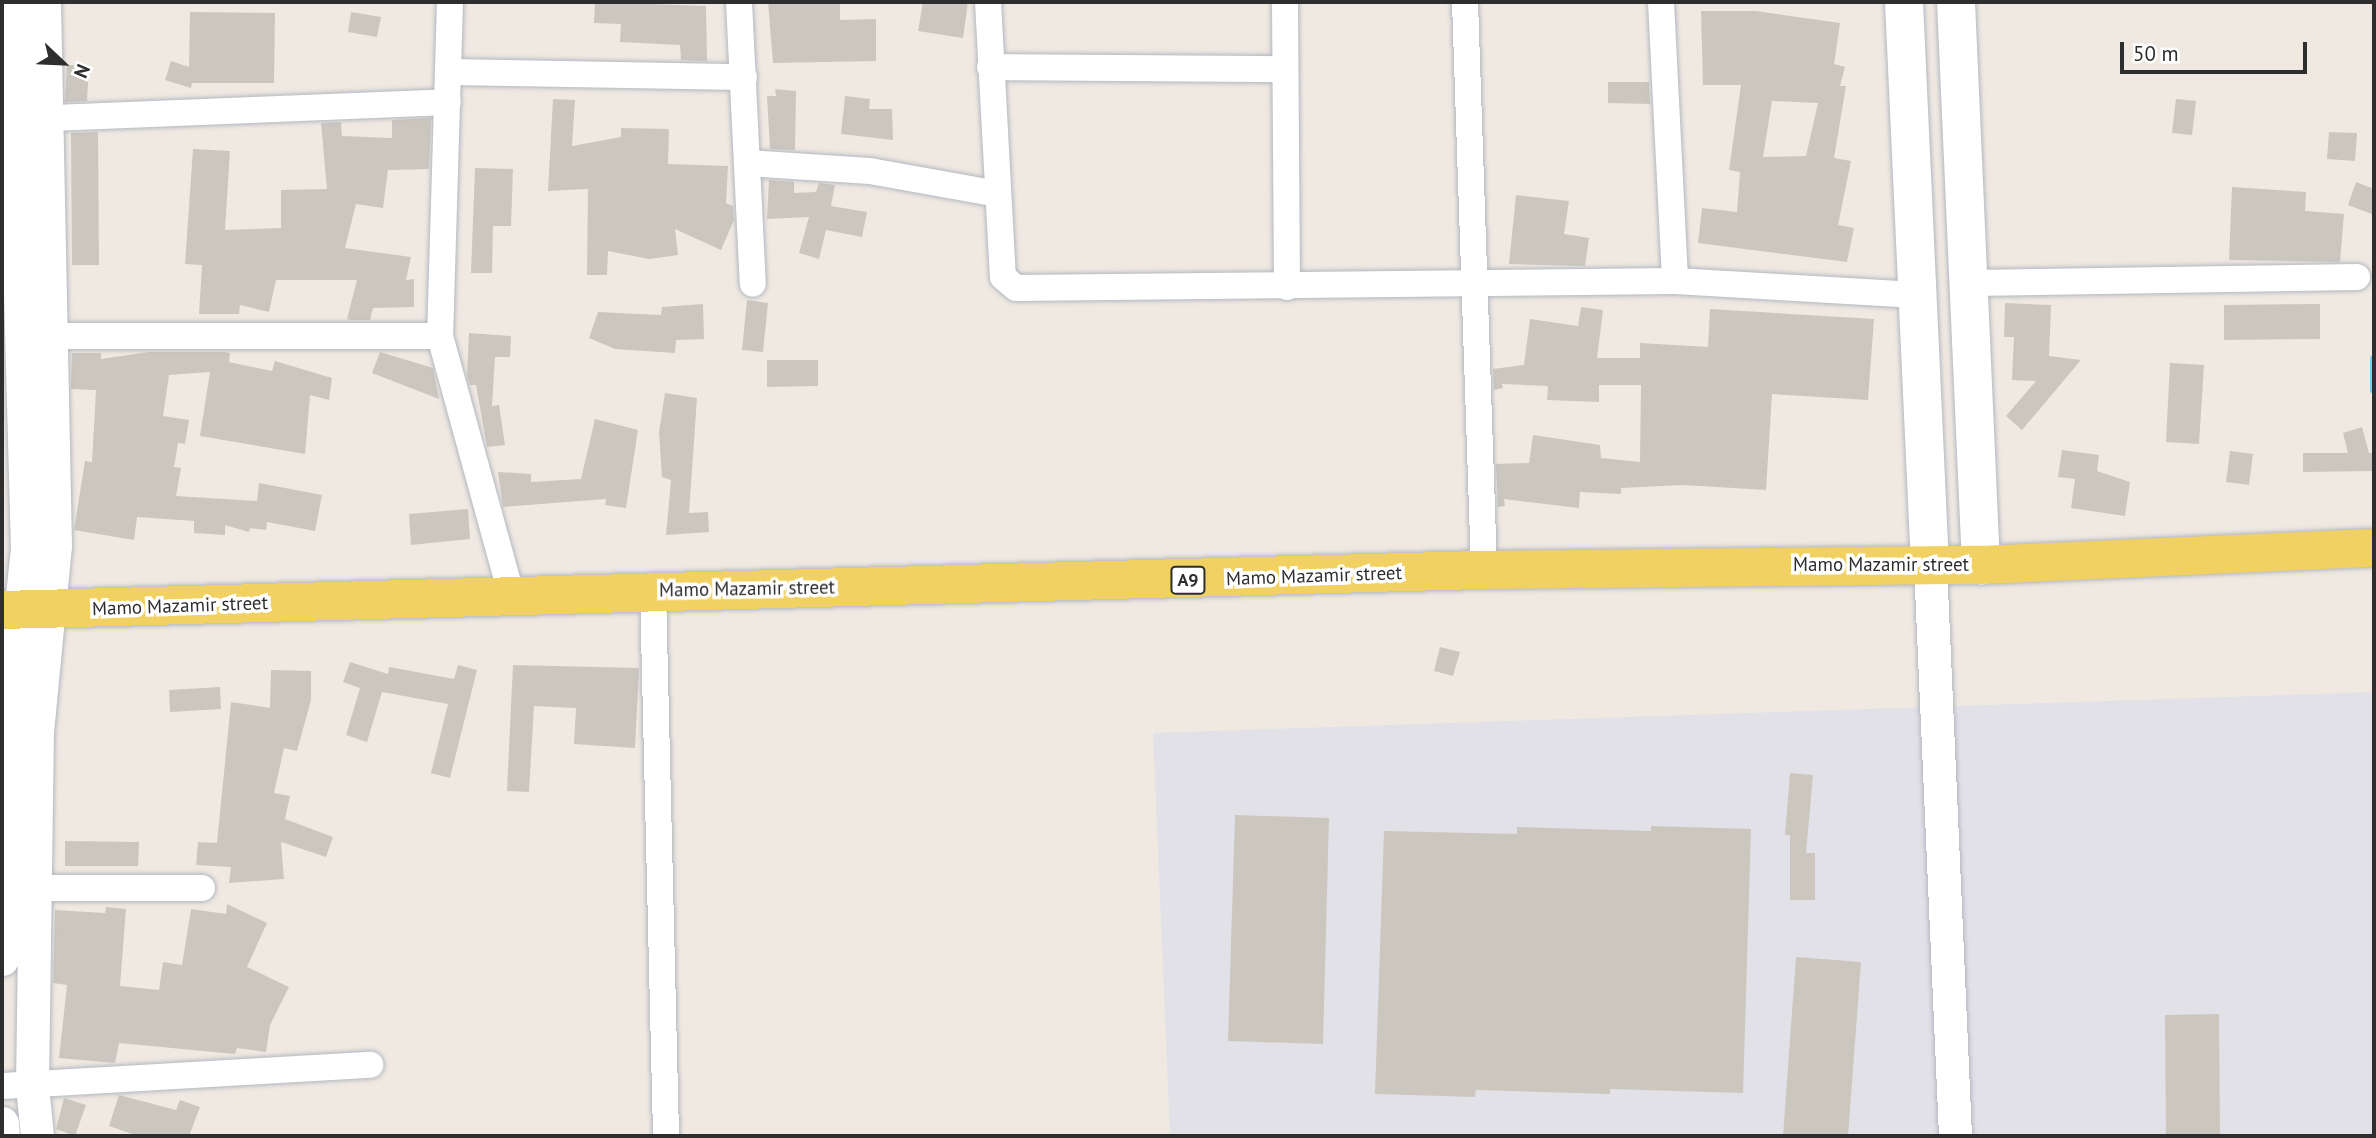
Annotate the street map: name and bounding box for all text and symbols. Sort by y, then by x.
north arrow [28,28,98,98]
scale bar [2124,28,2311,72]
text: 50 m [2133,40,2179,67]
text: N [69,61,96,82]
street label: Mamo Mazamir street [1793,554,1969,576]
street label: Mamo Mazamir street [1226,562,1402,590]
road number: A9 [1169,566,1207,594]
street label: Mamo Mazamir street [659,576,835,602]
street label: Mamo Mazamir street [92,592,268,620]

